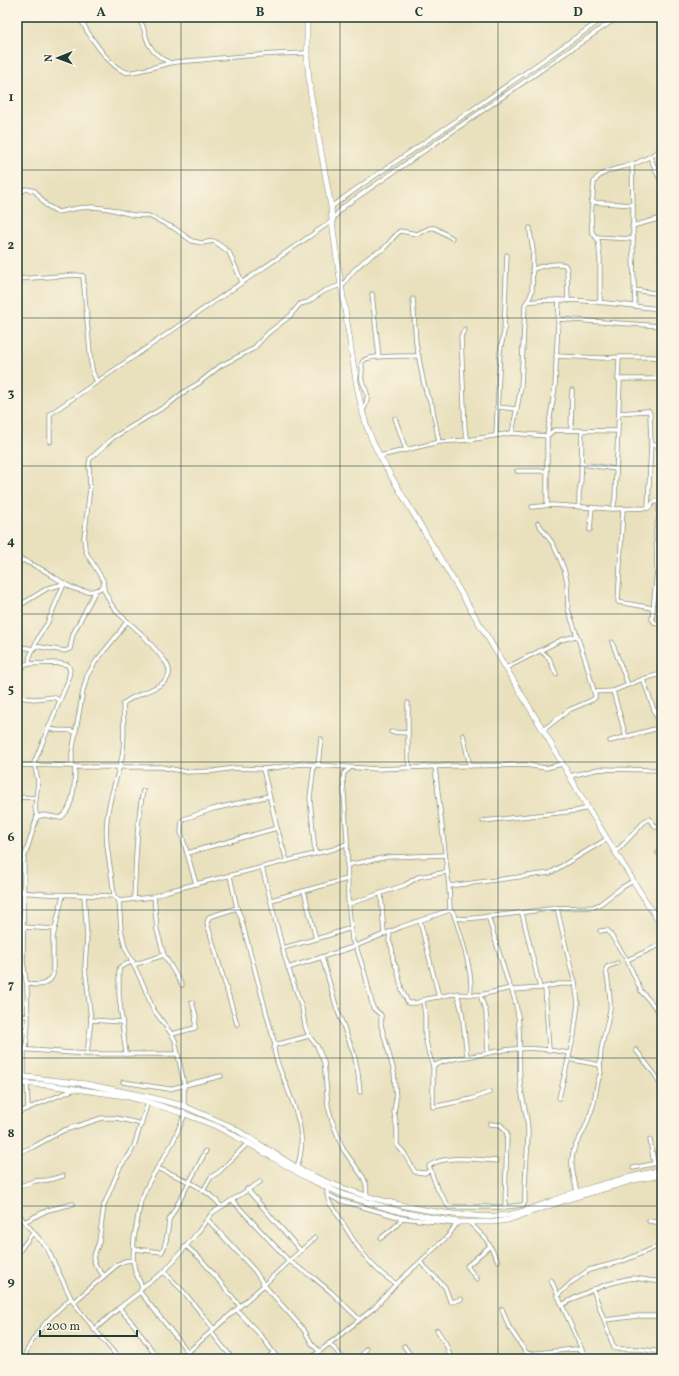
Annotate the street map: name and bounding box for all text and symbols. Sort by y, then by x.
text: A [96,4,106,22]
text: B [256,4,265,22]
text: C [415,4,423,22]
text: D [573,4,583,22]
north arrow [38,38,78,78]
text: N [42,54,57,62]
text: 1 [8,89,14,107]
text: 2 [8,237,15,255]
text: 3 [8,385,15,403]
text: 4 [7,533,15,551]
text: 5 [8,681,14,699]
text: 6 [7,829,15,847]
text: 7 [8,977,14,995]
text: 8 [7,1125,15,1143]
text: 9 [7,1273,15,1291]
scale bar [40,1312,137,1338]
text: 200 m [46,1319,80,1335]

